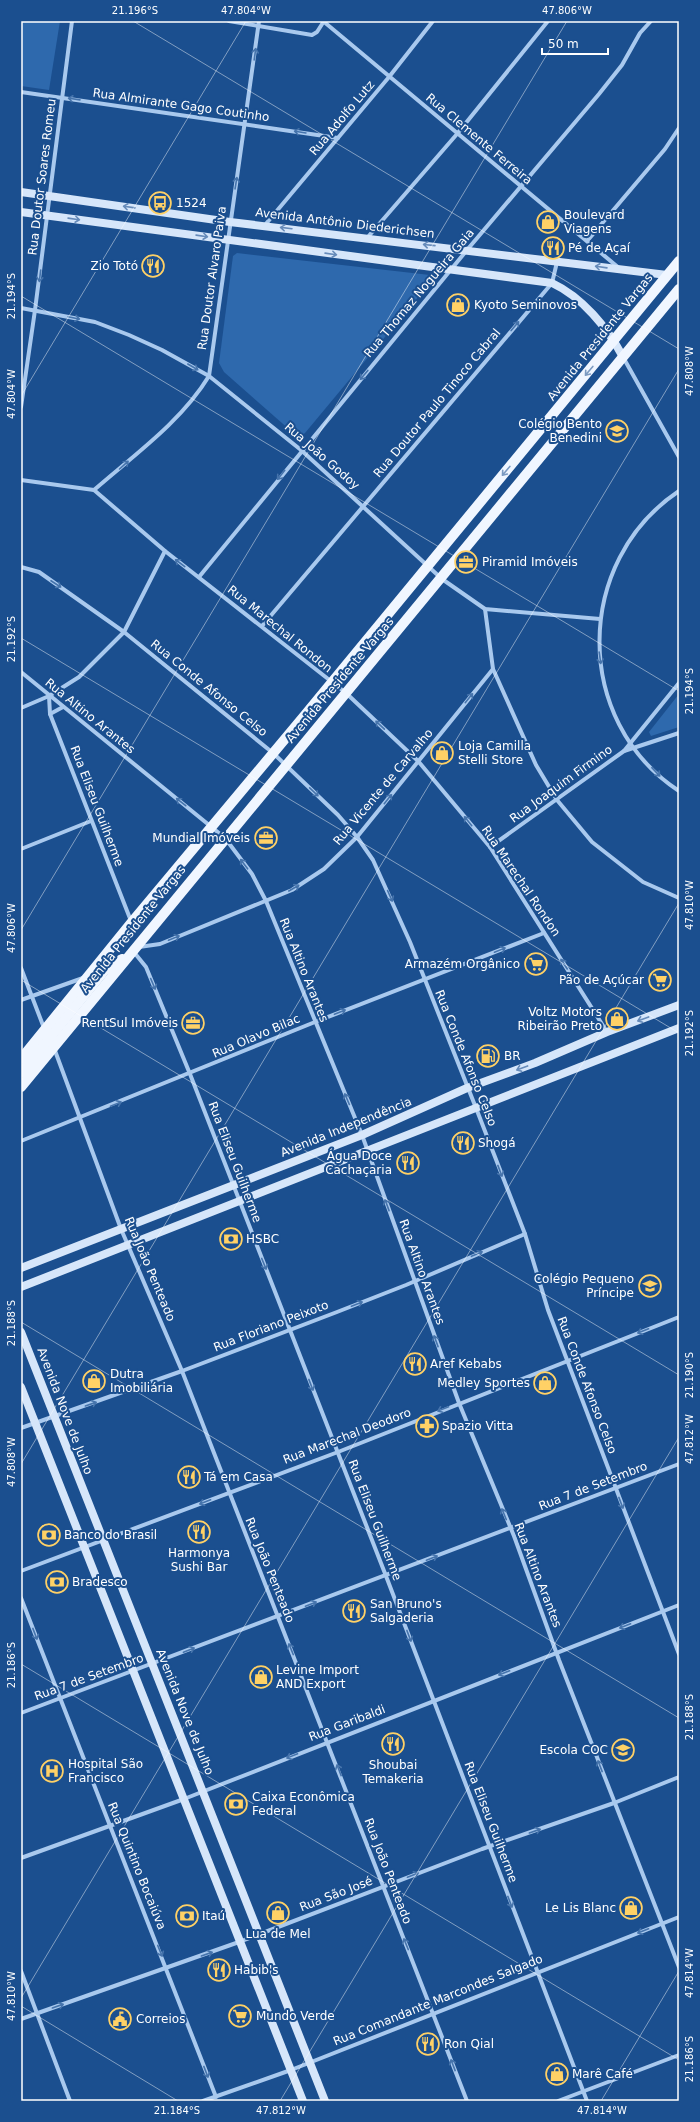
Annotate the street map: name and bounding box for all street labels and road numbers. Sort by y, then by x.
street label: Rua Adolfo Lutz [307,78,377,158]
street label: Rua Almirante Gago Coutinho [92,86,270,124]
street label: Rua Clemente Ferreira [423,90,535,188]
street label: Rua Doutor Soares Romeu [25,98,59,256]
street label: Rua Doutor Alvaro Paiva [195,205,229,351]
street label: Avenida Antônio Diederichsen [255,205,435,241]
street label: Rua Thomaz Nogueira Gaia [361,226,477,360]
street label: Avenida Presidente Vargas [544,271,656,403]
street label: Rua Doutor Paulo Tinoco Cabral [371,326,503,480]
street label: Rua João Godoy [282,420,362,492]
street label: Rua Marechal Rondon [225,583,335,675]
street label: Avenida Presidente Vargas [283,614,397,746]
street label: Rua Conde Afonso Celso [148,637,270,739]
street label: Rua Altino Arantes [42,676,138,756]
street label: Rua Vicente de Carvalho [330,726,436,848]
street label: Rua Joaquim Firmino [507,742,615,826]
street label: Rua Eliseu Guilherme [67,744,127,868]
street label: Rua Marechal Rondon [479,823,563,939]
street label: Avenida Presidente Vargas [77,863,189,995]
street label: Rua Altino Arantes [277,916,331,1024]
street label: Rua Conde Afonso Celso [432,988,500,1128]
street label: Rua Olavo Bilac [210,1011,302,1061]
street label: Avenida Independência [278,1094,414,1160]
street label: Rua Eliseu Guilherme [205,1100,265,1224]
street label: Rua João Penteado [122,1215,178,1323]
street label: Rua Altino Arantes [396,1217,448,1327]
street label: Rua Floriano Peixoto [211,1298,331,1354]
street label: Rua Conde Afonso Celso [554,1314,620,1456]
street label: Avenida Nove de Julho [34,1346,96,1476]
street label: Rua Marechal Deodoro [281,1405,413,1467]
street label: Rua Eliseu Guilherme [345,1458,405,1582]
street label: Rua 7 de Setembro [537,1459,649,1513]
street label: Rua João Penteado [242,1515,298,1625]
street label: Rua Altino Arantes [512,1521,564,1629]
street label: Avenida Nove de Julho [153,1647,217,1777]
street label: Rua 7 de Setembro [32,1651,146,1703]
street label: Rua Garibaldi [307,1702,387,1744]
street label: Rua Eliseu Guilherme [461,1760,521,1884]
street label: Rua Quintino Bocaiúva [105,1800,169,1932]
street label: Rua João Penteado [361,1816,415,1926]
street label: Rua São José [297,1874,375,1914]
street label: Rua Comandante Marcondes Salgado [331,1951,545,2049]

